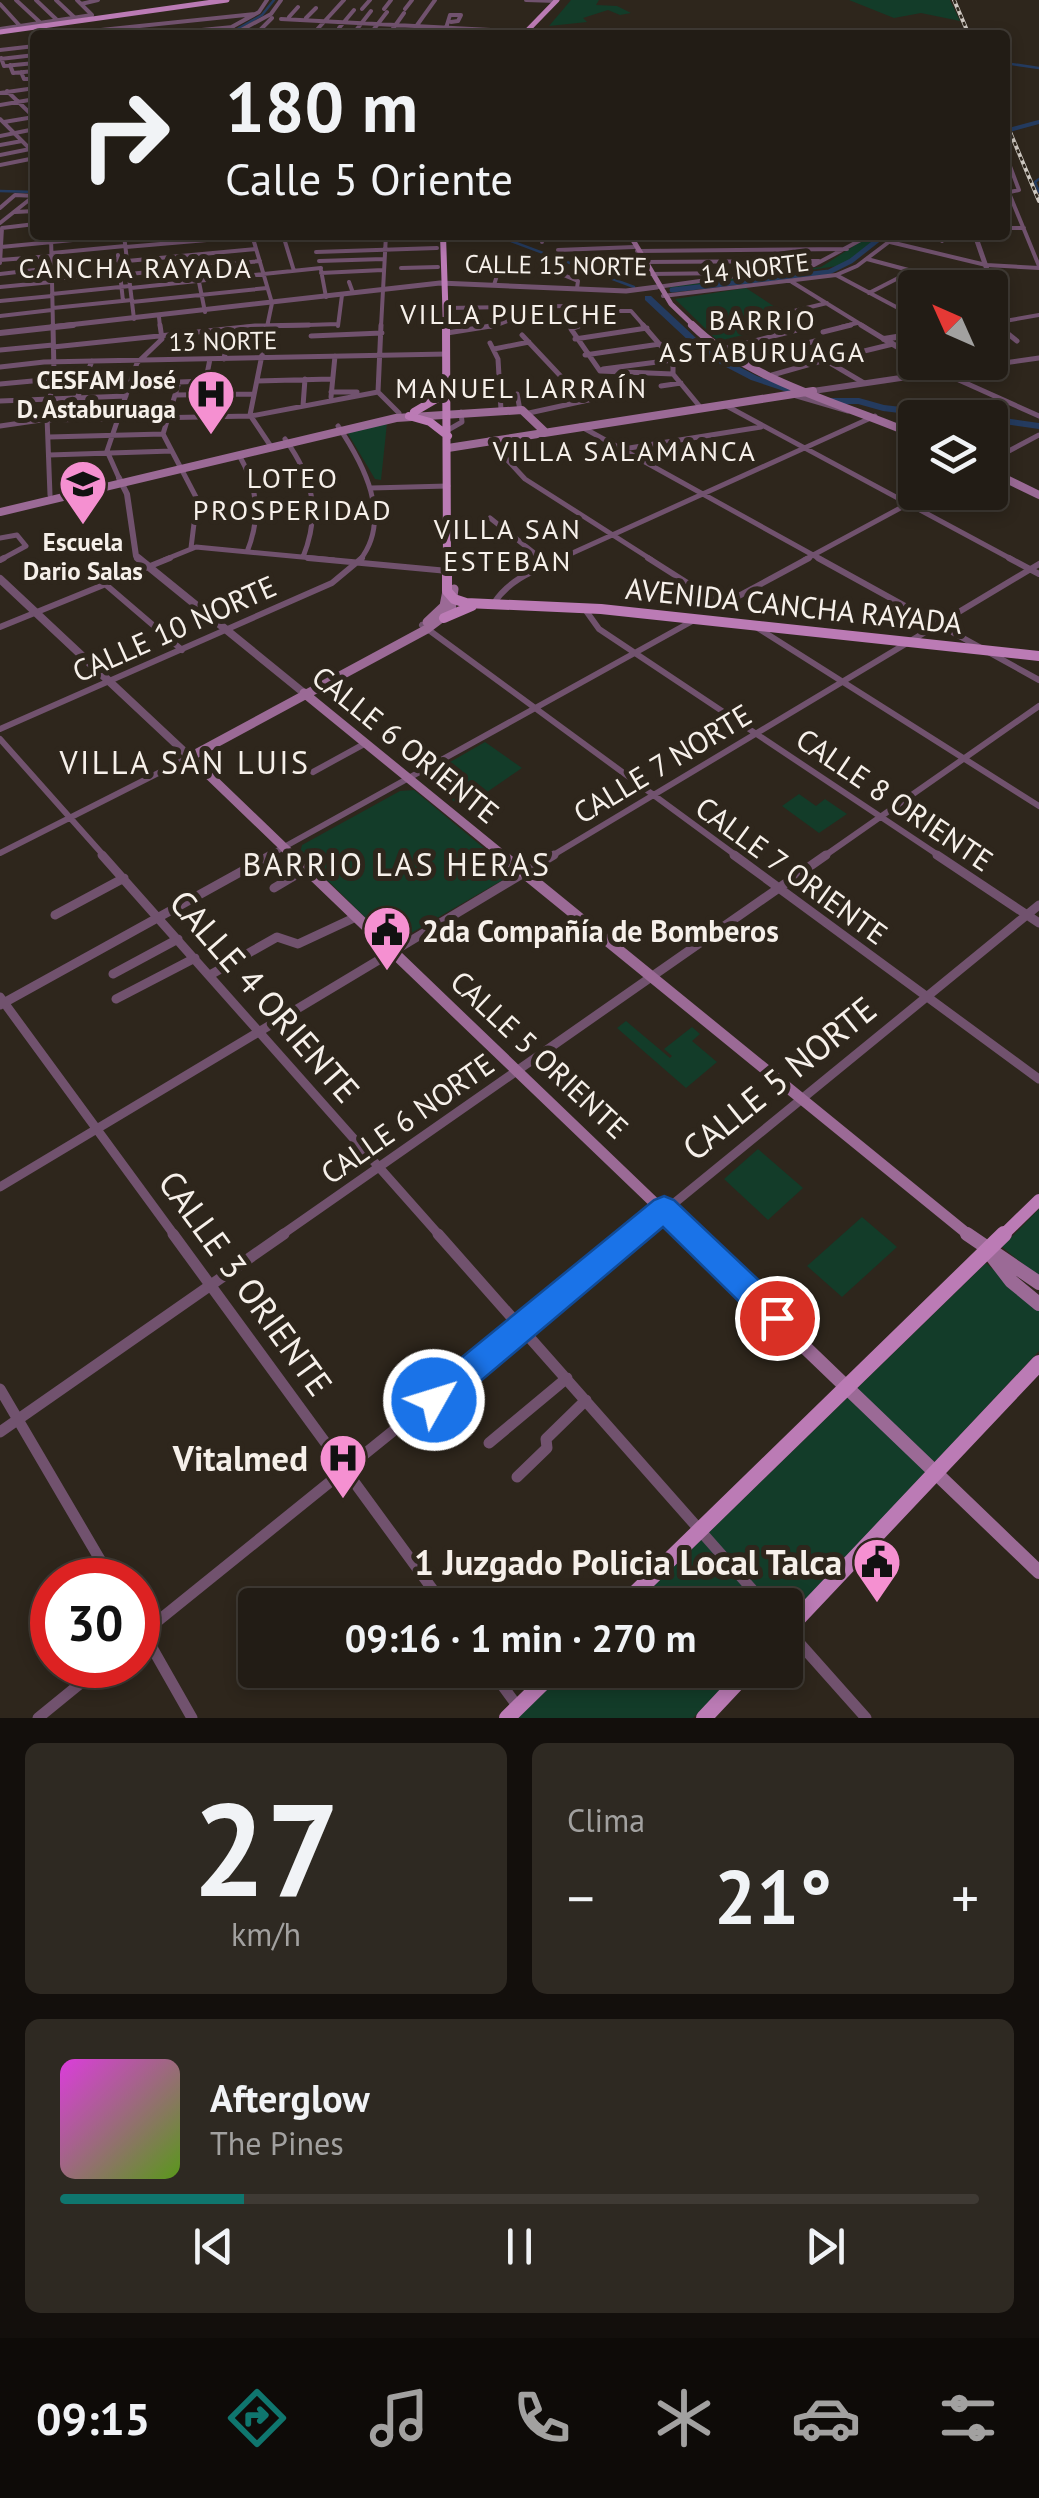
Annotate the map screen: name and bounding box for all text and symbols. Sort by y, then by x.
text: 180 m [225,61,418,151]
icon: right [60,70,190,200]
text: Calle 5 Oriente [225,149,513,207]
street label: 14 NORTE [699,246,811,290]
street label: CALLE 15 NORTE [464,247,648,283]
district label: CANCHA RAYADA [19,249,253,286]
north arrow [898,270,1008,380]
map controls [898,270,1008,510]
district label: VILLA PUELCHE [399,295,620,332]
district label: BARRIO ASTABURUAGA [659,301,867,370]
street label: 13 NORTE [168,324,278,358]
place label: CESFAM José D. Astaburuaga [17,364,176,425]
hospital icon: CESFAM José D. Astaburuaga [185,368,237,436]
district label: MANUEL LARRAÍN [395,369,649,406]
button: layers [898,400,1008,510]
district label: VILLA SALAMANCA [492,432,757,469]
school or university icon: Escuela Dario Salas [57,458,109,526]
district label: LOTEO PROSPERIDAD [193,459,393,528]
district label: VILLA SAN ESTEBAN [433,510,582,579]
place label: Escuela Dario Salas [23,526,143,587]
street label: CALLE 10 NORTE [66,566,282,690]
street label: AVENIDA CANCHA RAYADA [624,568,965,642]
street label: CALLE 6 ORIENTE [305,657,507,831]
street label: CALLE 7 NORTE [566,694,758,832]
street label: CALLE 8 ORIENTE [789,719,1001,879]
district label: VILLA SAN LUIS [58,741,311,783]
street label: CALLE 7 ORIENTE [688,787,896,953]
district label: BARRIO LAS HERAS [243,843,551,885]
street label: CALLE 4 ORIENTE [160,880,370,1112]
public building icon: 2da Compañía de Bomberos [361,904,413,972]
place label: 2da Compañía de Bomberos [422,911,779,950]
street label: CALLE 5 ORIENTE [443,962,637,1146]
street label: CALLE 5 NORTE [673,986,885,1170]
street label: CALLE 6 NORTE [313,1044,501,1192]
street label: CALLE 3 ORIENTE [149,1161,343,1405]
pin [735,1276,820,1361]
icon: arrive [750,1291,805,1346]
position arrow [382,1348,486,1452]
hospital icon: Vitalmed [317,1432,369,1500]
place label: Vitalmed [172,1435,308,1481]
public building icon: 1 Juzgado Policia Local Talca [851,1536,903,1604]
place label: 1 Juzgado Policia Local Talca [414,1539,842,1585]
speed limit sign: 30 [30,1558,160,1688]
text: 09:16 · 1 min · 270 m [345,1613,696,1662]
text: 27 [192,1764,340,1932]
text: Clima [567,1799,645,1841]
text: 21° [714,1848,832,1945]
text: − [567,1862,595,1933]
text: + [951,1862,979,1933]
text: km/h [231,1913,301,1955]
text: Afterglow [210,2073,370,2122]
text: The Pines [210,2122,344,2164]
icon: previous [186,2219,241,2274]
icon: pause [492,2219,547,2274]
icon: next [798,2219,853,2274]
icon: directions [222,2383,292,2453]
icon: music [364,2383,434,2453]
icon: phone [507,2383,577,2453]
icon: climate [649,2383,719,2453]
icon: car [791,2383,861,2453]
icon: filters [933,2383,1003,2453]
text: 09:15 [36,2389,150,2447]

